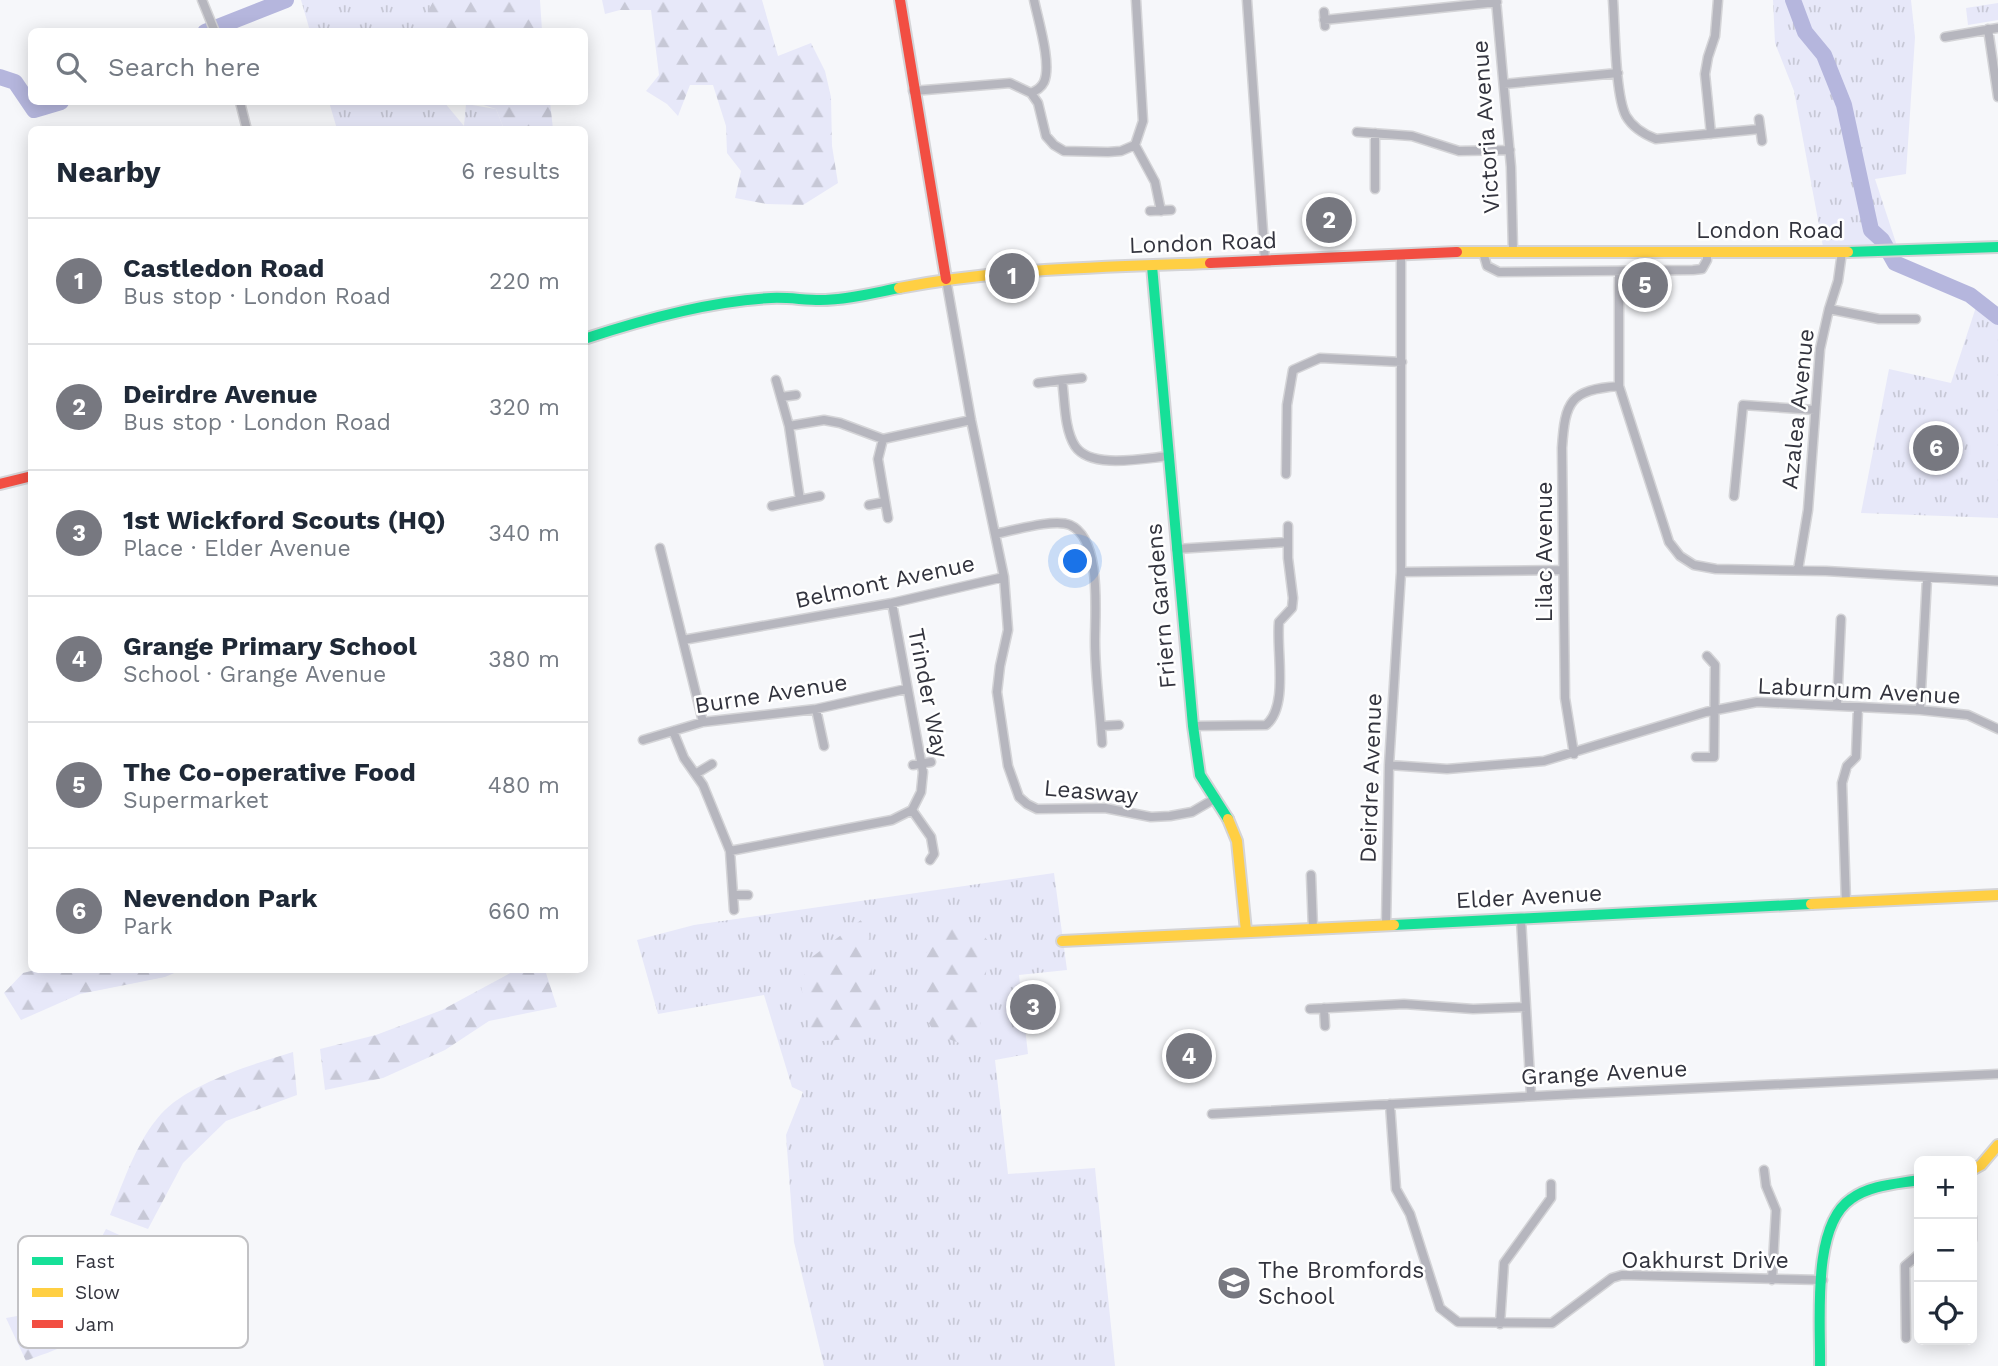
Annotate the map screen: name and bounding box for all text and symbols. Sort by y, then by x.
search box [28,28,588,105]
street label: Victoria Avenue [1466,39,1506,215]
icon: search [52,48,90,86]
text: Search here [108,52,260,82]
text: Nearby [56,154,161,189]
text: 6 results [461,158,560,185]
pin: 2 [1306,194,1352,246]
street label: London Road [1696,217,1844,244]
street label: London Road [1129,227,1277,259]
pin: 1 [989,250,1035,302]
text: Castledon Road [123,253,324,283]
pin: 5 [1622,259,1668,311]
text: 1 [74,268,84,295]
text: 220 m [489,268,560,295]
text: Bus stop · London Road [123,283,391,310]
street label: Azalea Avenue [1776,327,1820,491]
text: Deirdre Avenue [123,379,318,409]
text: 2 [72,394,86,421]
text: 320 m [489,394,560,421]
text: Bus stop · London Road [123,409,391,436]
pin: 6 [1913,422,1959,474]
street label: Lilac Avenue [1531,481,1558,623]
text: 1st Wickford Scouts (HQ) [123,505,446,535]
text: 3 [72,520,86,547]
text: 340 m [488,520,560,547]
street label: Friern Gardens [1140,522,1182,690]
text: Place · Elder Avenue [123,535,351,562]
your location [1058,544,1092,578]
street label: Belmont Avenue [793,550,977,614]
street label: Trinder Way [902,626,954,760]
text: Grange Primary School [123,631,417,661]
text: 4 [72,646,86,673]
text: 380 m [488,646,560,673]
text: School · Grange Avenue [123,661,386,688]
street label: Burne Avenue [693,669,849,719]
street label: Laburnum Avenue [1757,672,1961,710]
street label: Deirdre Avenue [1355,693,1387,863]
text: The Co-operative Food [123,757,416,787]
text: 5 [72,772,86,799]
text: 480 m [488,772,560,799]
street label: Leasway [1043,774,1139,810]
text: Supermarket [123,787,268,814]
street label: Elder Avenue [1455,880,1603,914]
text: Nevendon Park [123,883,318,913]
text: 6 [72,898,86,925]
text: 660 m [488,898,560,925]
text: Park [123,913,172,940]
pin: 3 [1010,981,1056,1033]
pin: 4 [1166,1030,1212,1082]
street label: Grange Avenue [1520,1055,1688,1091]
map controls [1914,1156,1977,1345]
button: + [1914,1156,1977,1219]
button: − [1914,1219,1977,1282]
legend [18,1236,248,1348]
street label: Oakhurst Drive [1621,1247,1789,1274]
text: Fast [75,1250,114,1273]
place label: The Bromfords School [1258,1257,1424,1310]
school or university icon: The Bromfords School [1215,1264,1253,1302]
text: Slow [75,1281,120,1304]
button: locate [1914,1282,1977,1345]
text: Jam [75,1313,114,1336]

